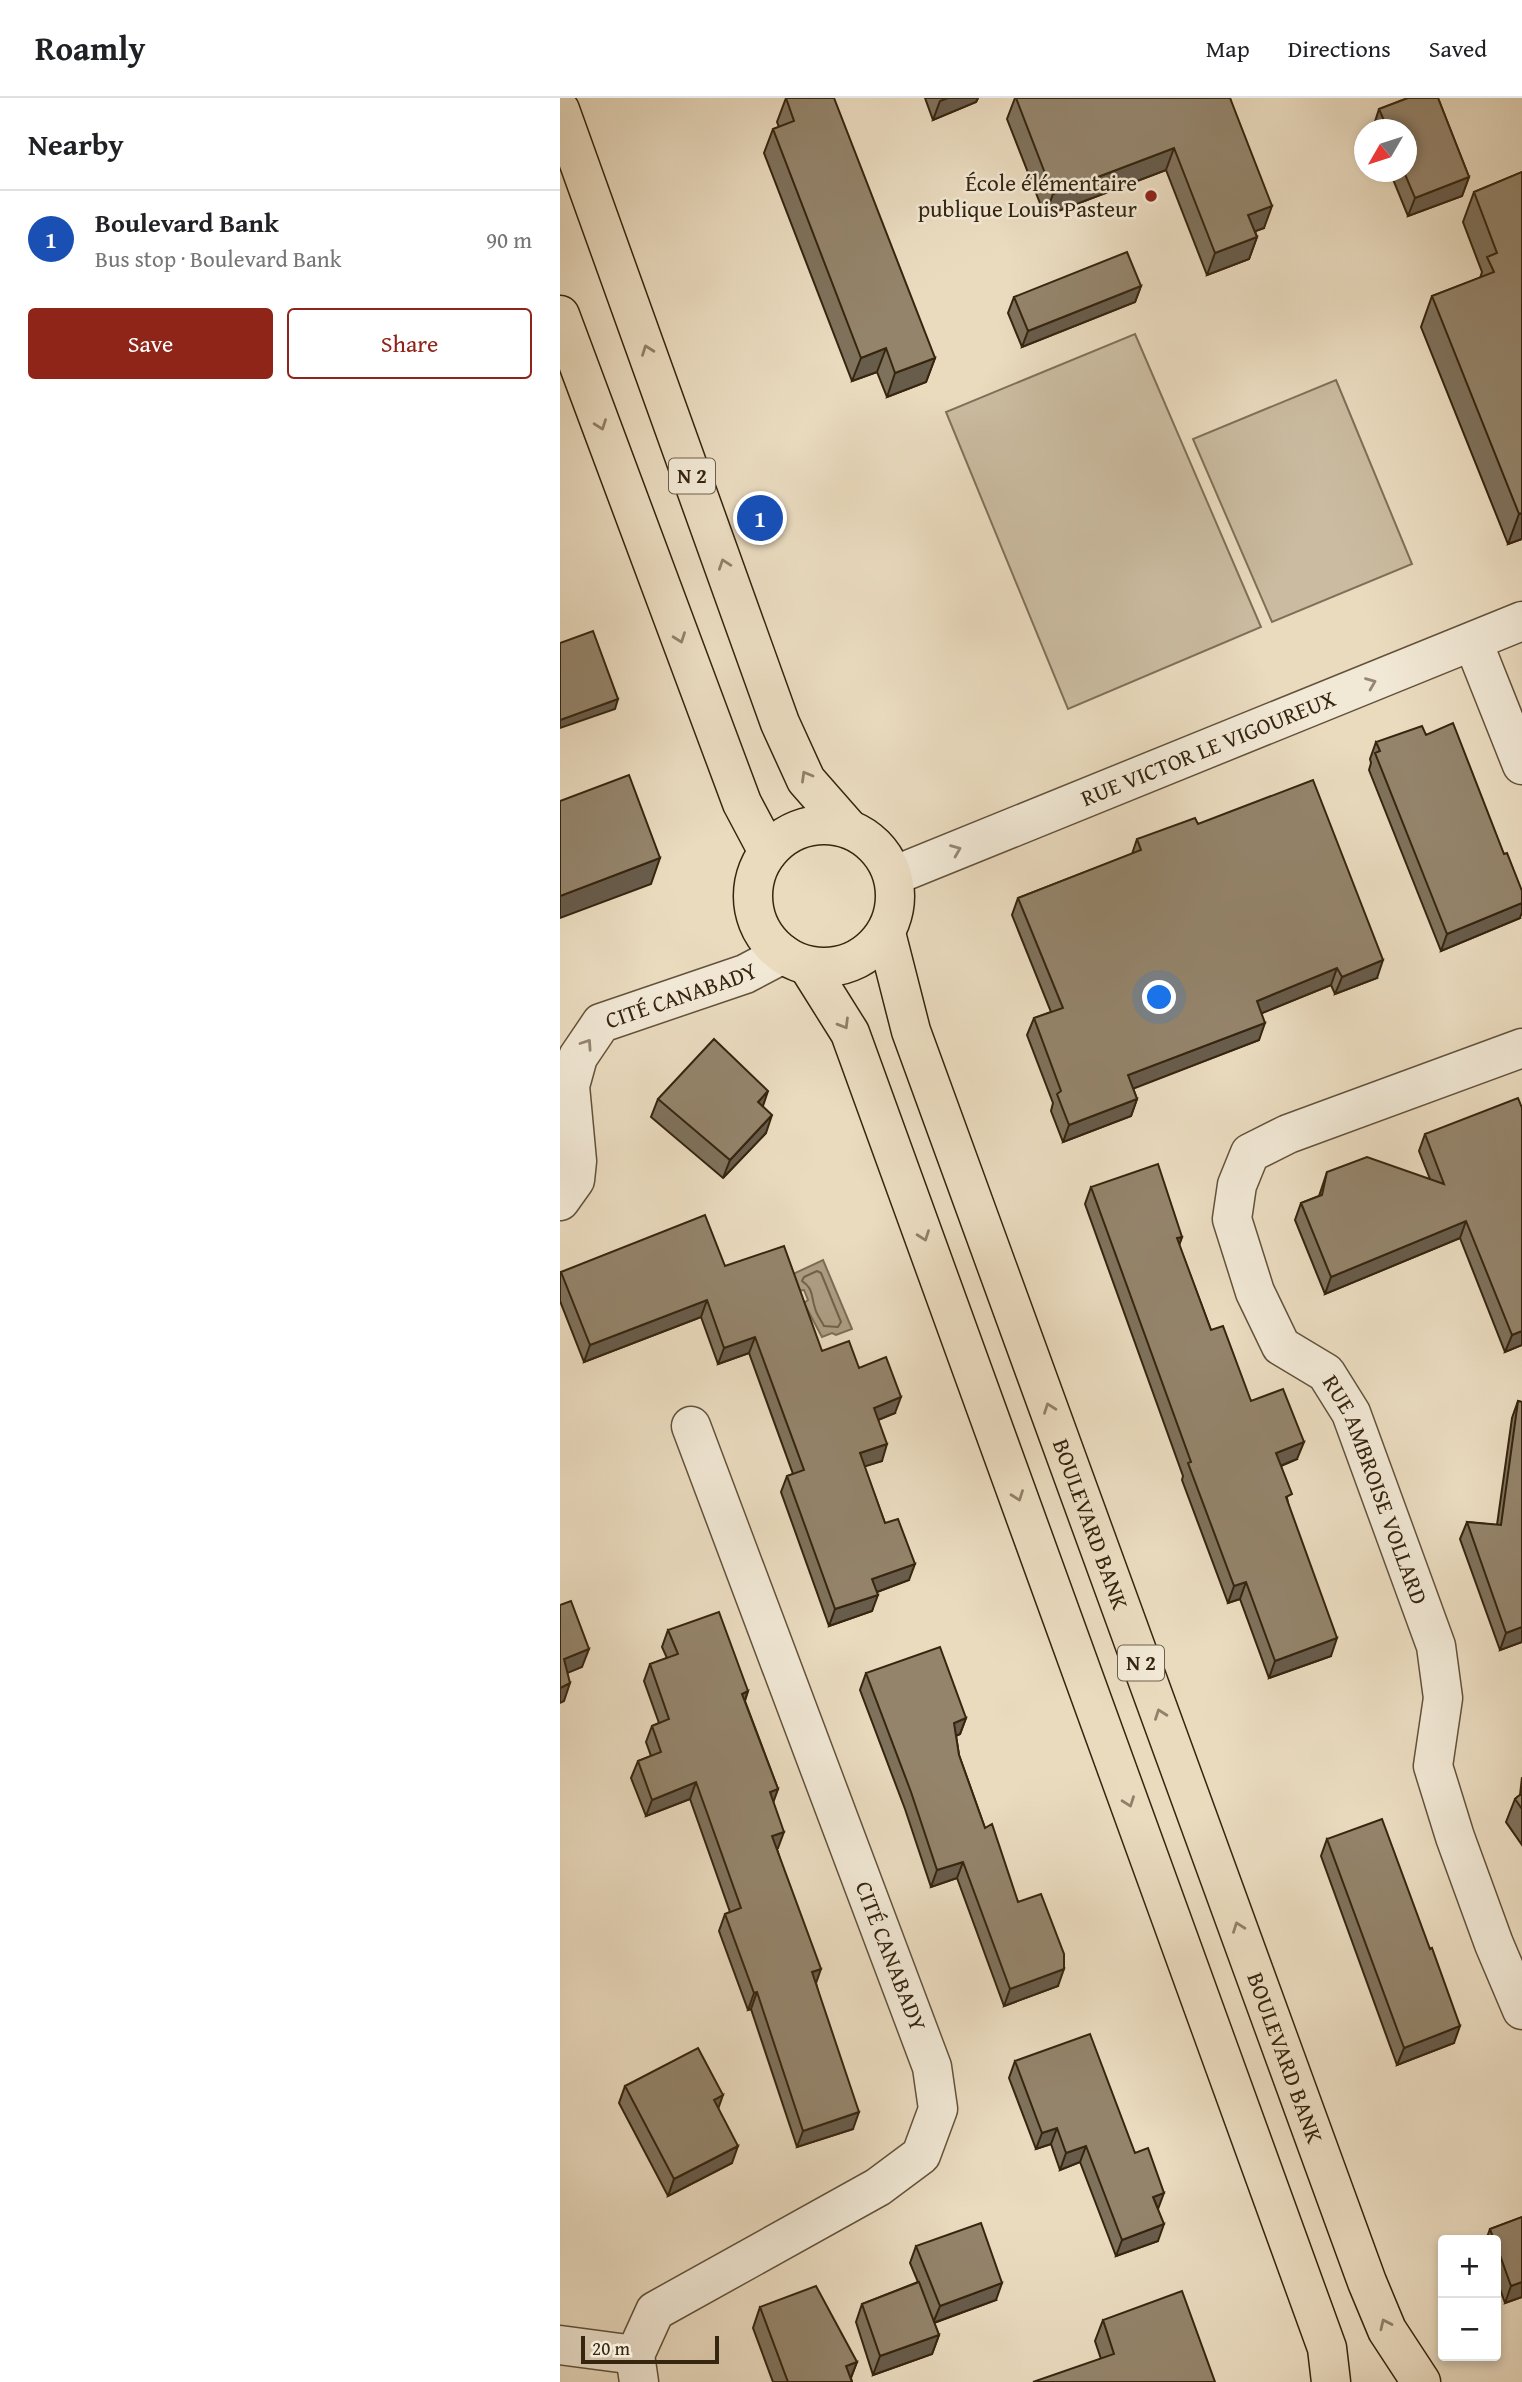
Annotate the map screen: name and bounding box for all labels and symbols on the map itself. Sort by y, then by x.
north arrow [1354,119,1417,182]
place label: École élémentaire publique Louis Pasteur [918,166,1138,225]
marker: École élémentaire publique Louis Pasteur [1143,188,1159,204]
one-way arrow [641,345,655,357]
one-way arrow [592,418,606,430]
road number: N 2 [669,458,715,494]
pin: 1 [737,492,783,544]
one-way arrow [718,559,732,571]
one-way arrow [672,631,686,643]
one-way arrow [1365,677,1377,691]
street label: RUE VICTOR LE VIGOUREUX [1076,681,1340,814]
one-way arrow [801,770,814,783]
one-way arrow [949,844,961,858]
street label: CITÉ CANABADY [601,953,763,1036]
your location [1142,980,1176,1014]
one-way arrow [836,1016,849,1029]
one-way arrow [578,1039,591,1052]
one-way arrow [915,1230,929,1242]
street label: RUE AMBROISE VOLLARD [1315,1368,1436,1609]
one-way arrow [1043,1402,1057,1414]
street label: BOULEVARD BANK [1045,1434,1138,1614]
one-way arrow [1010,1490,1024,1502]
road number: N 2 [1118,1646,1164,1680]
one-way arrow [1154,1708,1168,1720]
one-way arrow [1121,1796,1135,1808]
street label: CITÉ CANABADY [848,1876,935,2036]
one-way arrow [1232,1922,1246,1934]
street label: BOULEVARD BANK [1239,1967,1332,2148]
one-way arrow [1379,2319,1393,2331]
scale bar [581,2333,719,2365]

